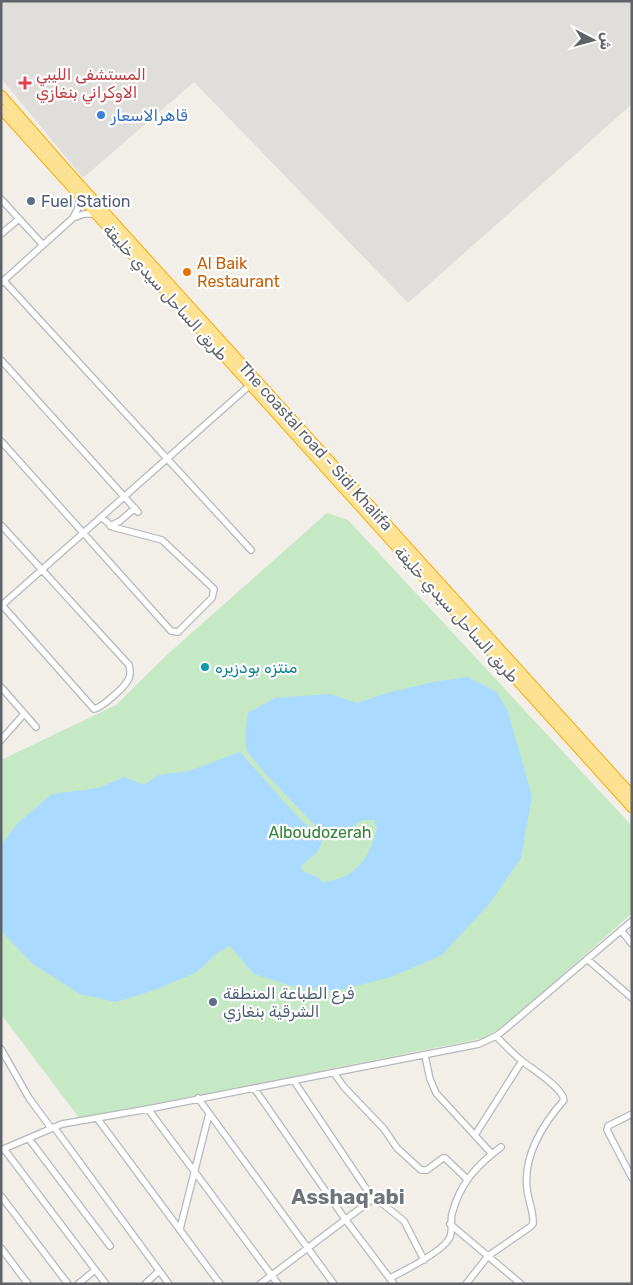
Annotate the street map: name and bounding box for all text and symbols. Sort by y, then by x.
north arrow [568,15,618,65]
text: ش [596,32,615,51]
place label: المستشفى الليبي الاوكراني بنغازي [36,65,146,105]
marker: المستشفى الليبي الاوكراني بنغازي [18,76,32,90]
place label: قاهرالاسعار [110,106,188,126]
marker: قاهرالاسعار [95,109,107,121]
place label: Fuel Station [41,192,131,211]
marker: Fuel Station [25,195,37,207]
street label: طريق الساحل سيدي خليفة [98,220,232,366]
place label: Al Baik Restaurant [197,254,280,291]
marker: Al Baik Restaurant [181,266,193,278]
street label: The coastal road - Sidi Khalifa [235,358,396,535]
street label: طريق الساحل سيدي خليفة [389,542,523,688]
place label: منتزه بودزيره [215,658,298,678]
marker: منتزه بودزيره [199,661,211,673]
park label: Alboudozerah [268,823,372,842]
place label: فرع الطباعة المنطقة الشرقية بنغازي [223,984,355,1023]
marker: فرع الطباعة المنطقة الشرقية بنغازي [207,996,219,1008]
district label: Asshaq'abi [291,1184,405,1209]

